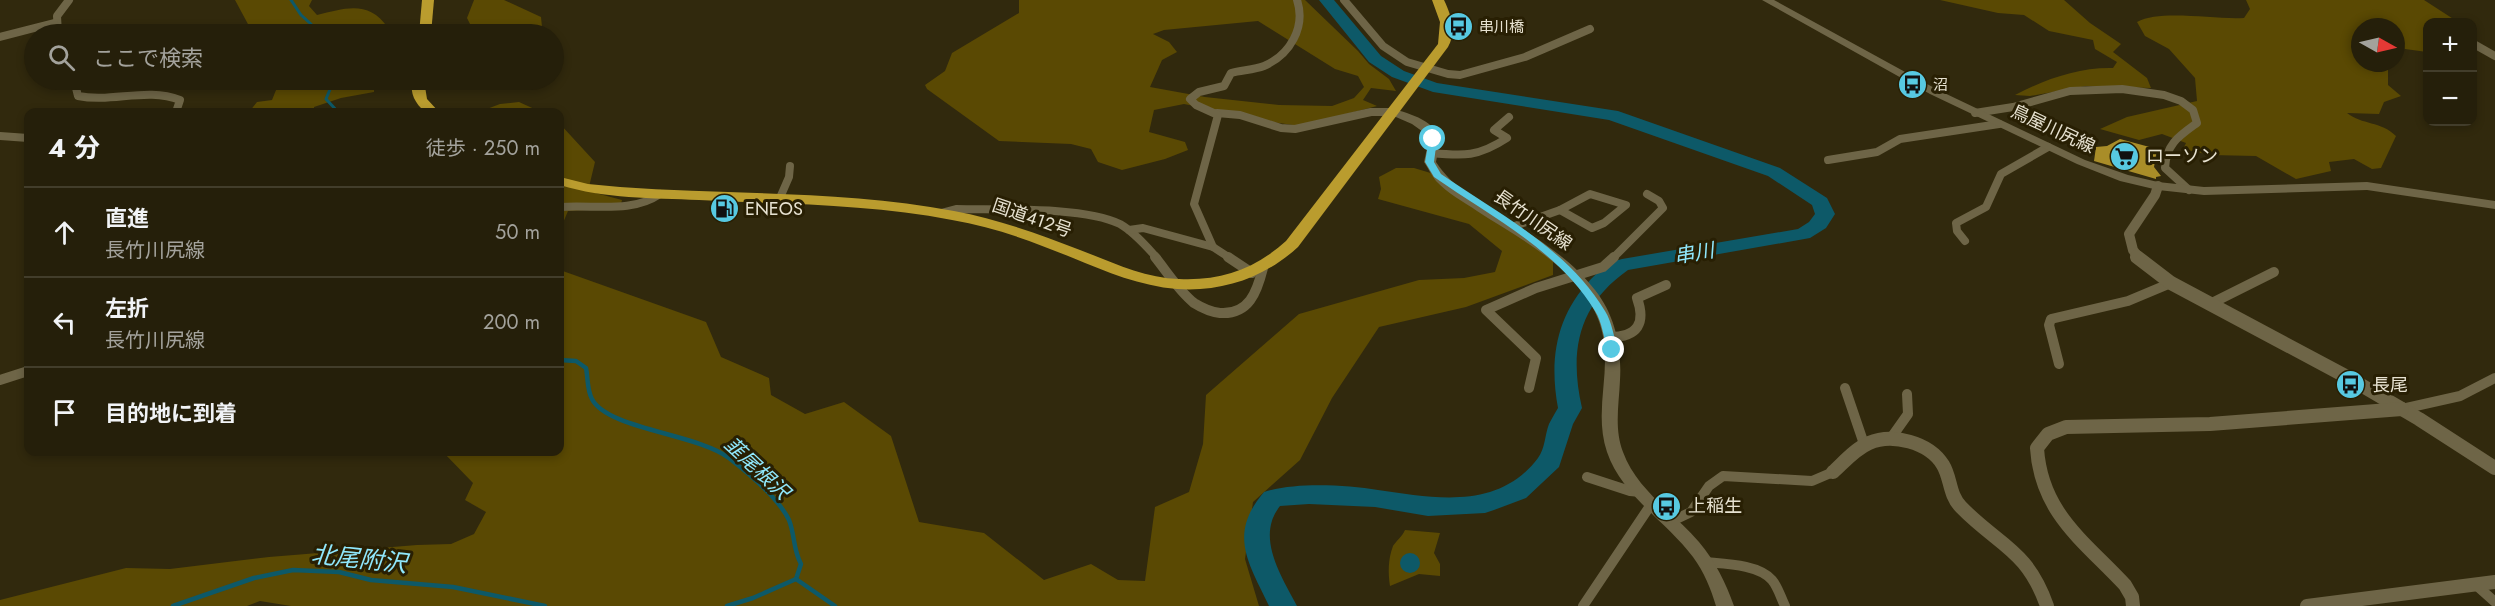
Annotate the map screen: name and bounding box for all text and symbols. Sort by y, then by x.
bus stop icon: 串川橋 [1442,11,1474,43]
place label: 串川橋 [1479,16,1524,38]
north arrow [2351,18,2405,72]
map controls [2423,18,2477,126]
button: + [2423,18,2477,72]
search box [24,24,564,90]
icon: search [45,41,78,74]
text: ここで検索 [93,42,203,74]
bus stop icon: 沼 [1896,69,1928,101]
button: − [2423,72,2477,126]
place label: 沼 [1933,74,1948,96]
street label: 鳥屋川尻線 [2007,98,2099,160]
route start [1419,125,1445,151]
text: 4 分 [48,129,100,167]
text: 徒歩 · 250 m [426,134,540,163]
supermarket icon: ローソン [2109,140,2141,172]
place label: ローソン [2146,143,2218,169]
street label: 長竹川尻線 [1489,184,1577,256]
street label: 国道412号 [989,192,1075,244]
fuel station icon: ENEOS [708,193,740,225]
place label: ENEOS [745,196,803,222]
text: 直進 [105,202,149,234]
icon: ahead [48,216,81,249]
text: 50 m [495,218,540,247]
water label: 串川 [1672,235,1718,271]
text: 長竹川尻線 [105,236,205,265]
text: 左折 [105,292,149,324]
icon: left [48,306,81,339]
text: 200 m [483,308,540,337]
text: 長竹川尻線 [105,326,205,355]
route end [1598,336,1624,362]
bus stop icon: 長尾 [2335,369,2367,401]
place label: 長尾 [2372,372,2408,398]
icon: arrive [48,396,81,429]
text: 目的地に到着 [105,397,237,429]
water label: 韮尾根沢 [718,430,798,508]
bus stop icon: 上稲生 [1651,490,1683,522]
place label: 上稲生 [1688,493,1742,519]
water label: 北尾附沢 [309,536,412,581]

